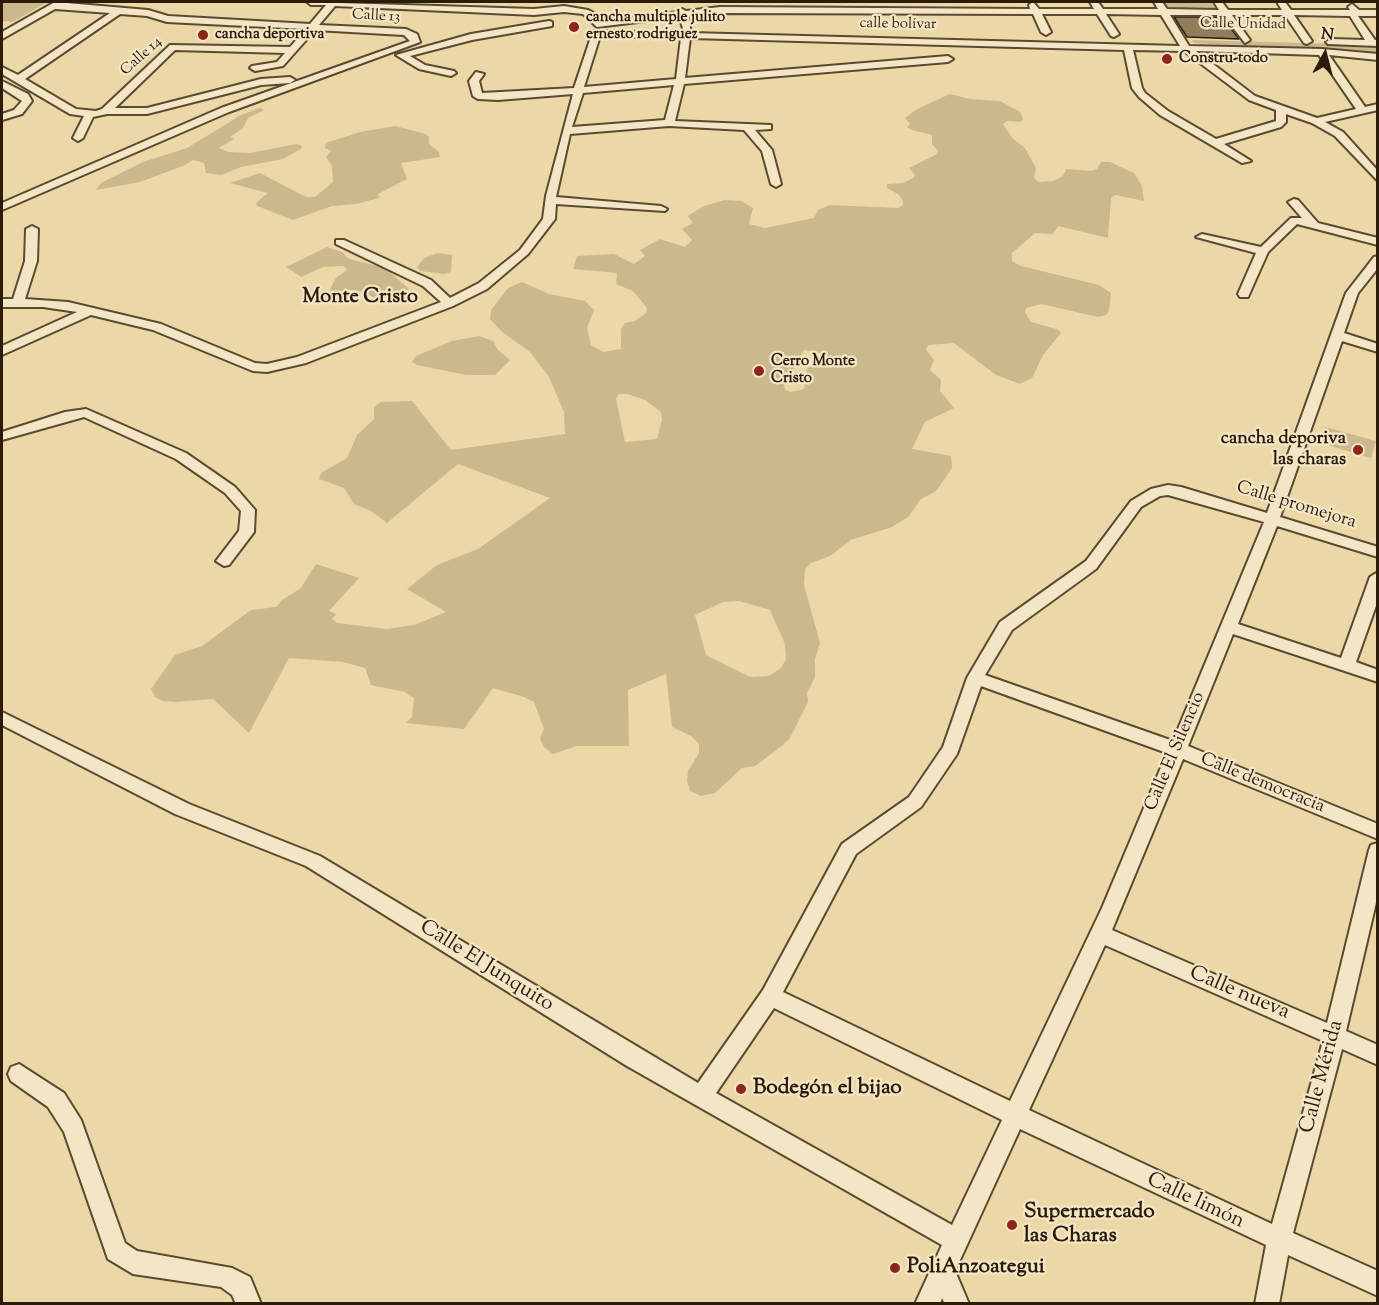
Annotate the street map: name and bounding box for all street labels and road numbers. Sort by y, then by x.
street label: Calle 13 [351,7,401,27]
street label: calle bolívar [859,15,937,35]
street label: Calle Unidad [1200,15,1286,35]
street label: Calle 14 [117,34,167,80]
street label: Calle promejora [1234,478,1358,534]
street label: Calle El Silencio [1141,689,1211,815]
street label: Calle democracia [1197,749,1327,819]
street label: Calle El Junquito [414,916,558,1018]
street label: Calle nueva [1185,962,1293,1026]
street label: Calle Mérida [1296,1018,1350,1136]
street label: Calle limón [1142,1168,1248,1236]

